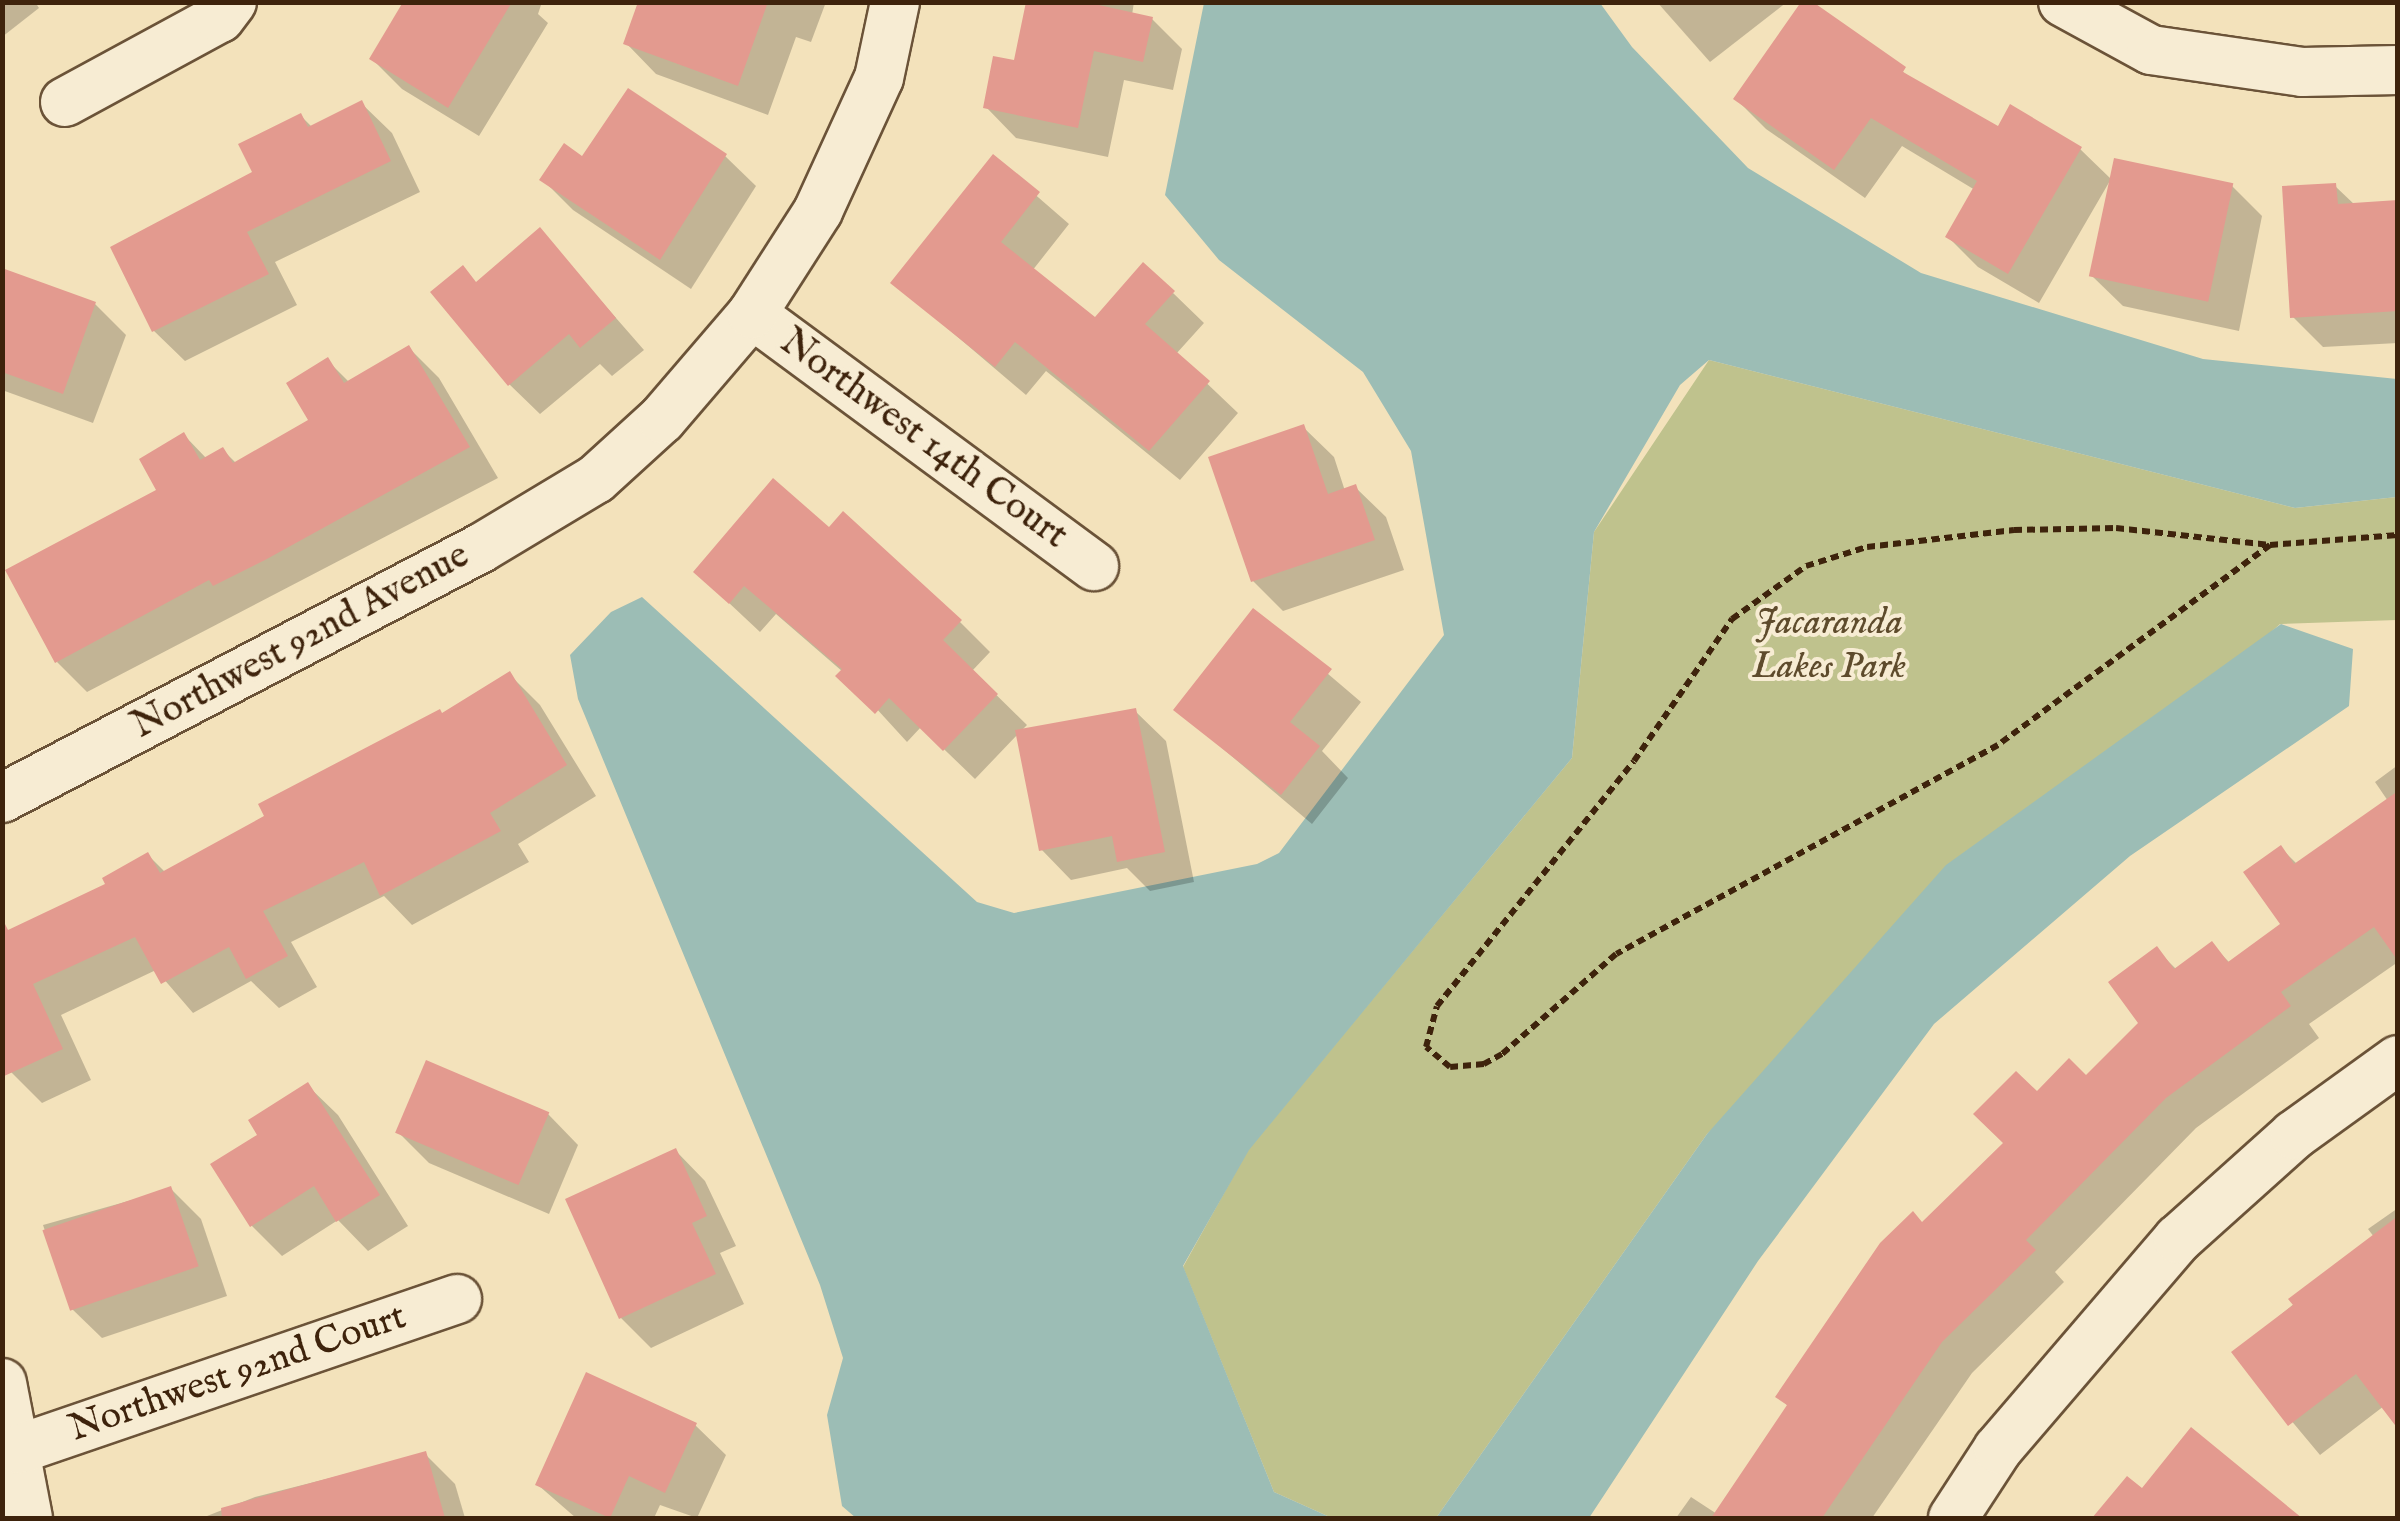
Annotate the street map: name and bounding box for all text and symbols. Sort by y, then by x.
street label: Northwest 14th Court [770,320,1076,560]
street label: Northwest 92nd Avenue [125,534,477,750]
park label: Jacaranda Lakes Park [1752,601,1906,690]
street label: Northwest 92nd Court [64,1295,412,1453]

